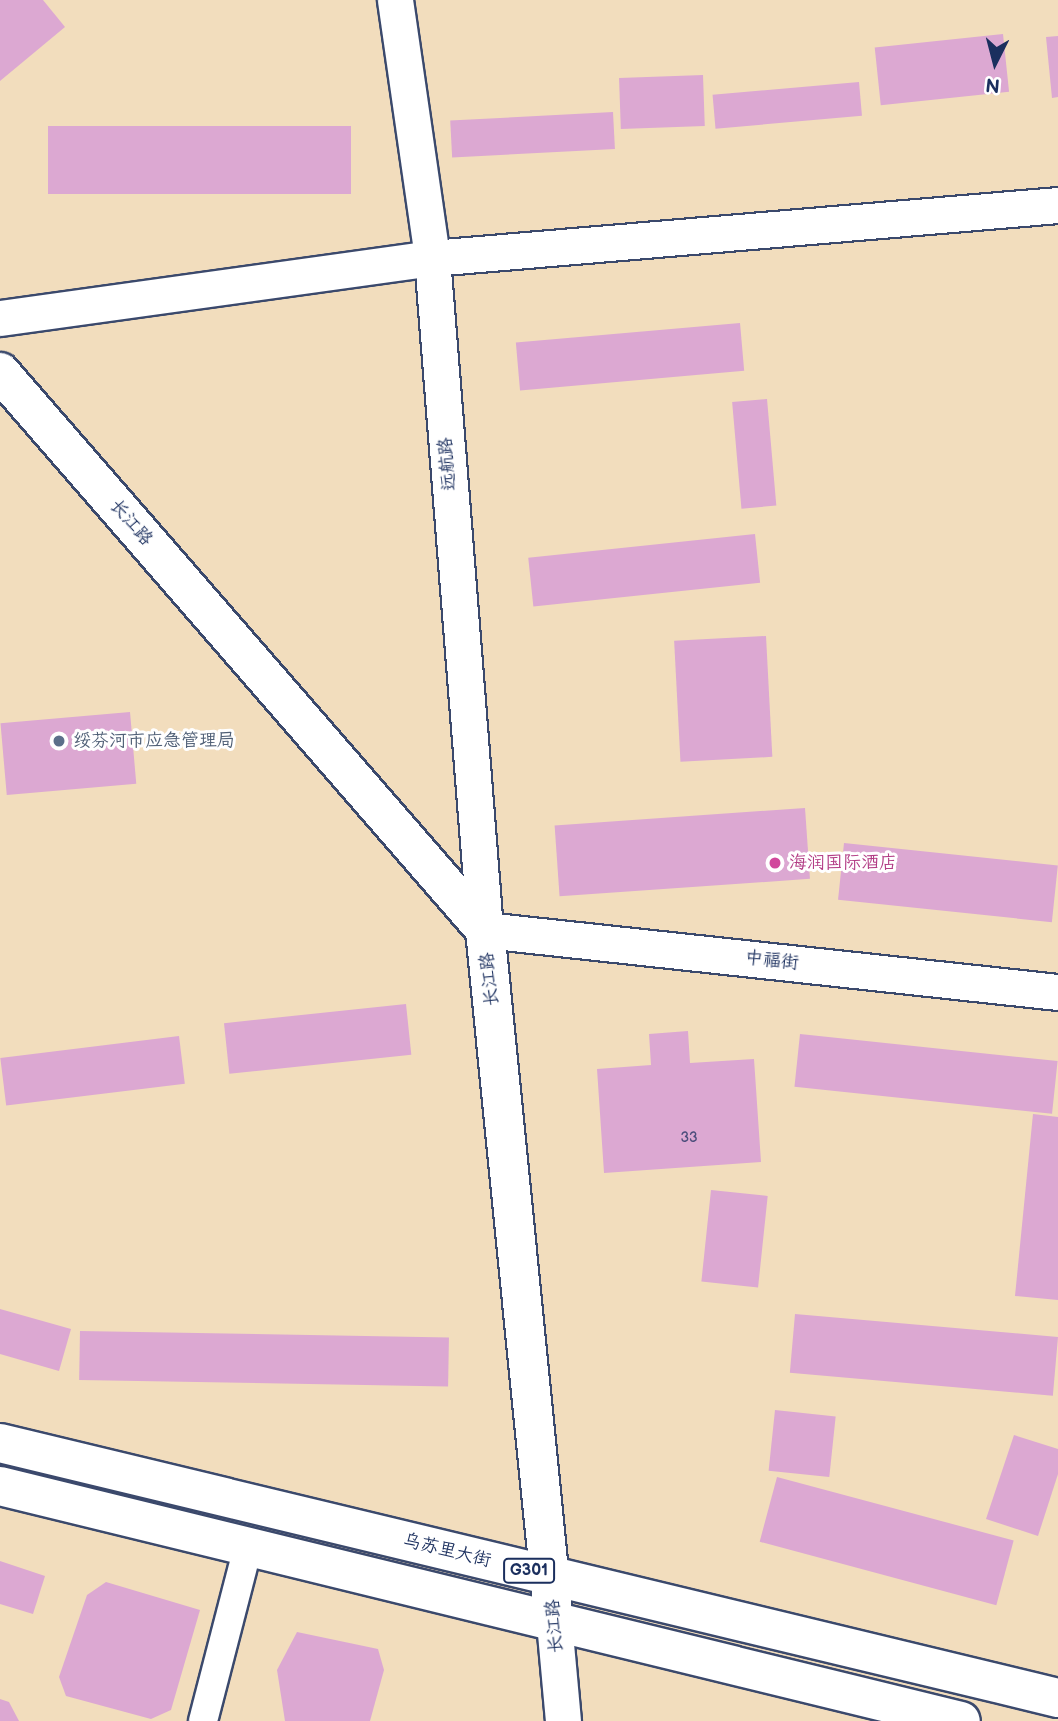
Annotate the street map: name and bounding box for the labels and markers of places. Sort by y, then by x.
place label: 绥芬河市应急管理局 [73,730,235,752]
marker: 绥芬河市应急管理局 [51,733,67,749]
place label: 海润国际酒店 [789,852,897,874]
marker: 海润国际酒店 [767,855,783,871]

